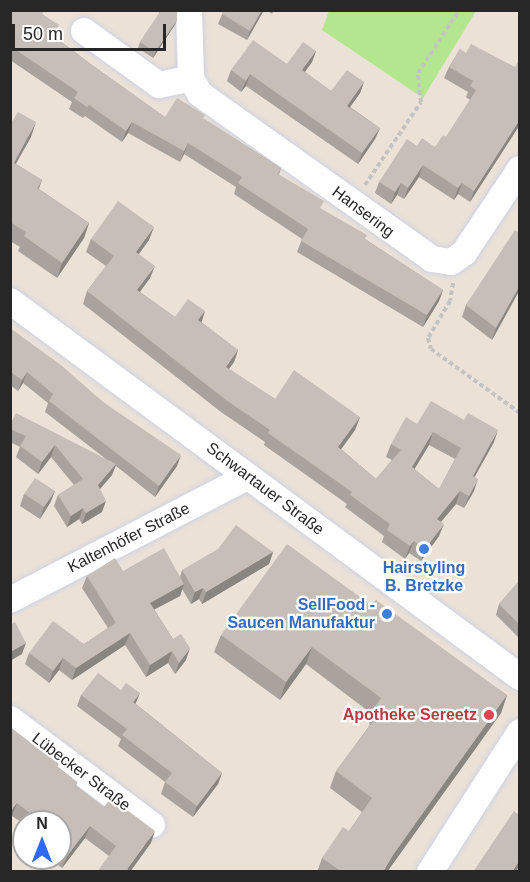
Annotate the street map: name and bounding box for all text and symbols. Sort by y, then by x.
scale bar [15,12,170,50]
text: 50 m [23,24,63,44]
street label: Hansering [328,182,398,242]
street label: Schwartauer Straße [202,439,328,539]
street label: Kaltenhöfer Straße [65,499,193,577]
marker: Hairstyling B. Bretzke [417,542,431,556]
place label: Hairstyling B. Bretzke [383,558,465,596]
place label: SellFood - Saucen Manufaktur [227,595,375,633]
marker: SellFood - Saucen Manufaktur [380,607,394,621]
place label: Apotheke Sereetz [343,705,477,725]
marker: Apotheke Sereetz [482,708,496,722]
street label: Lübecker Straße [28,729,134,815]
north arrow [12,810,72,870]
text: N [36,815,48,832]

